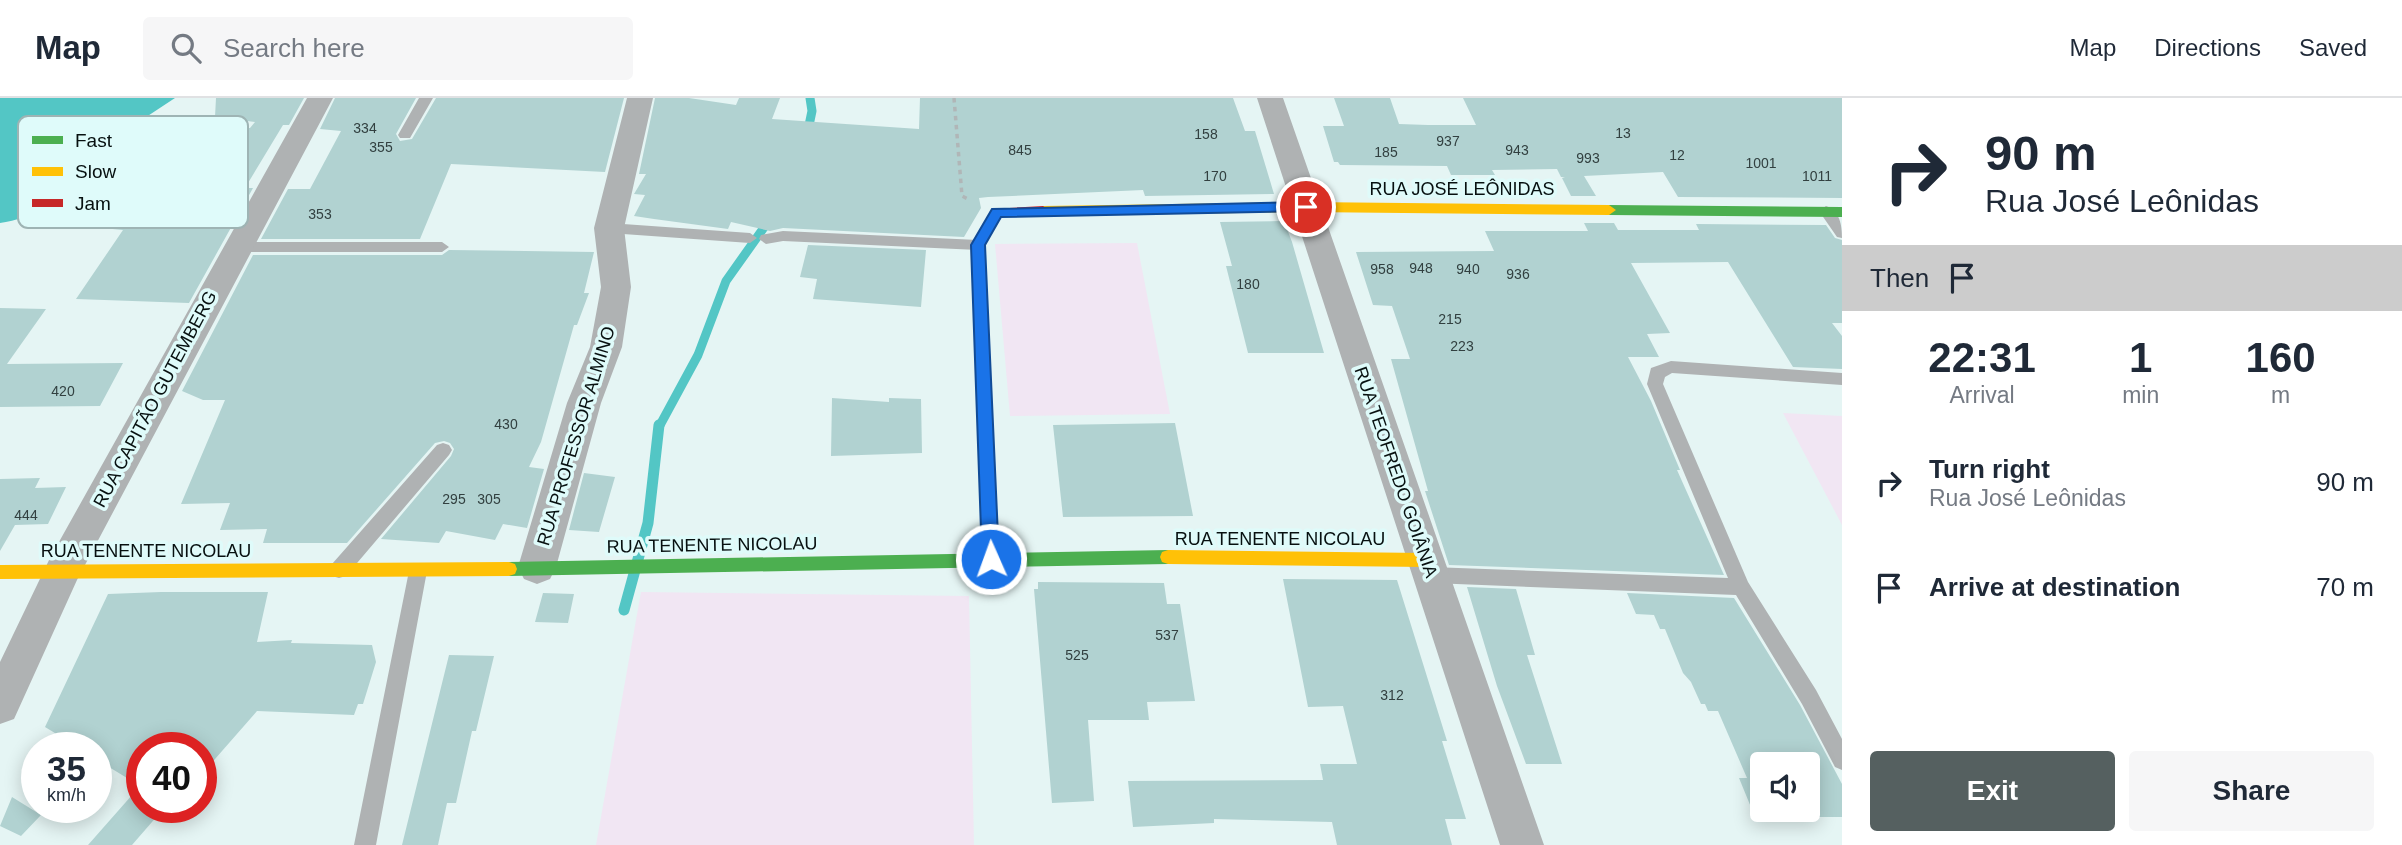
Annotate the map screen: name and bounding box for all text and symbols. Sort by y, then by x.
search box [143,17,633,80]
text: Map [35,29,101,66]
icon: search [167,29,205,67]
text: Search here [223,33,365,63]
text: Map [2070,34,2116,61]
text: Directions [2154,34,2261,61]
text: Saved [2299,34,2367,61]
legend [18,116,248,228]
house number: 334 [353,120,377,136]
house number: 13 [1615,125,1631,141]
house number: 158 [1194,126,1218,142]
icon: right [1870,126,1961,217]
text: 90 m [1985,126,2097,180]
text: Fast [75,130,113,151]
house number: 937 [1436,133,1460,149]
house number: 355 [369,139,393,155]
house number: 845 [1008,142,1032,158]
house number: 943 [1505,142,1529,158]
house number: 185 [1374,144,1398,160]
house number: 12 [1669,147,1685,163]
house number: 993 [1576,150,1600,166]
house number: 1001 [1745,155,1777,171]
text: Slow [75,161,116,182]
house number: 170 [1203,168,1227,184]
house number: 1011 [1802,168,1832,184]
pin [1276,177,1336,237]
street label: RUA JOSÉ LEÔNIDAS [1369,178,1555,199]
text: Rua José Leônidas [1985,183,2259,219]
icon: arrive [1287,188,1325,226]
text: Jam [75,193,111,214]
house number: 353 [308,206,332,222]
icon: arrive [1943,259,1981,297]
house number: 948 [1409,260,1433,276]
house number: 958 [1370,261,1394,277]
house number: 940 [1456,261,1480,277]
text: Then [1870,263,1929,293]
house number: 936 [1506,266,1530,282]
house number: 180 [1236,276,1260,292]
street label: RUA CAPITÃO GUTEMBERG [88,287,221,511]
house number: 215 [1438,311,1462,327]
street label: RUA PROFESSOR ALMINO [533,324,619,548]
text: 22:31 [1928,334,2036,381]
text: 1 [2129,334,2152,381]
text: 160 [2246,334,2316,381]
house number: 223 [1450,338,1474,354]
street label: RUA TEOFREDO GOIÂNIA [1350,364,1442,580]
text: Arrival [1949,382,2015,408]
text: min [2122,382,2159,408]
text: m [2271,382,2290,408]
house number: 420 [51,383,75,399]
house number: 430 [494,416,518,432]
text: Turn right [1929,454,2050,484]
icon: right [1870,464,1908,502]
text: 90 m [2316,467,2374,497]
text: Rua José Leônidas [1929,485,2126,511]
house number: 295 [442,491,466,507]
house number: 305 [477,491,501,507]
house number: 444 [14,507,38,523]
position arrow [954,522,1028,596]
street label: RUA TENENTE NICOLAU [1175,529,1385,549]
street label: RUA TENENTE NICOLAU [606,533,818,557]
street label: RUA TENENTE NICOLAU [41,541,251,561]
icon: arrive [1870,569,1908,607]
text: Arrive at destination [1929,572,2180,602]
text: 70 m [2316,572,2374,602]
house number: 537 [1155,627,1179,643]
house number: 525 [1065,647,1089,663]
house number: 312 [1380,687,1404,703]
speed limit sign: 40 [126,732,217,823]
text: 35 [47,749,86,788]
button: Exit [1870,751,2115,831]
button: Share [2129,751,2374,831]
map controls [1750,752,1820,822]
button: sound [1750,752,1820,822]
text: km/h [47,785,86,805]

